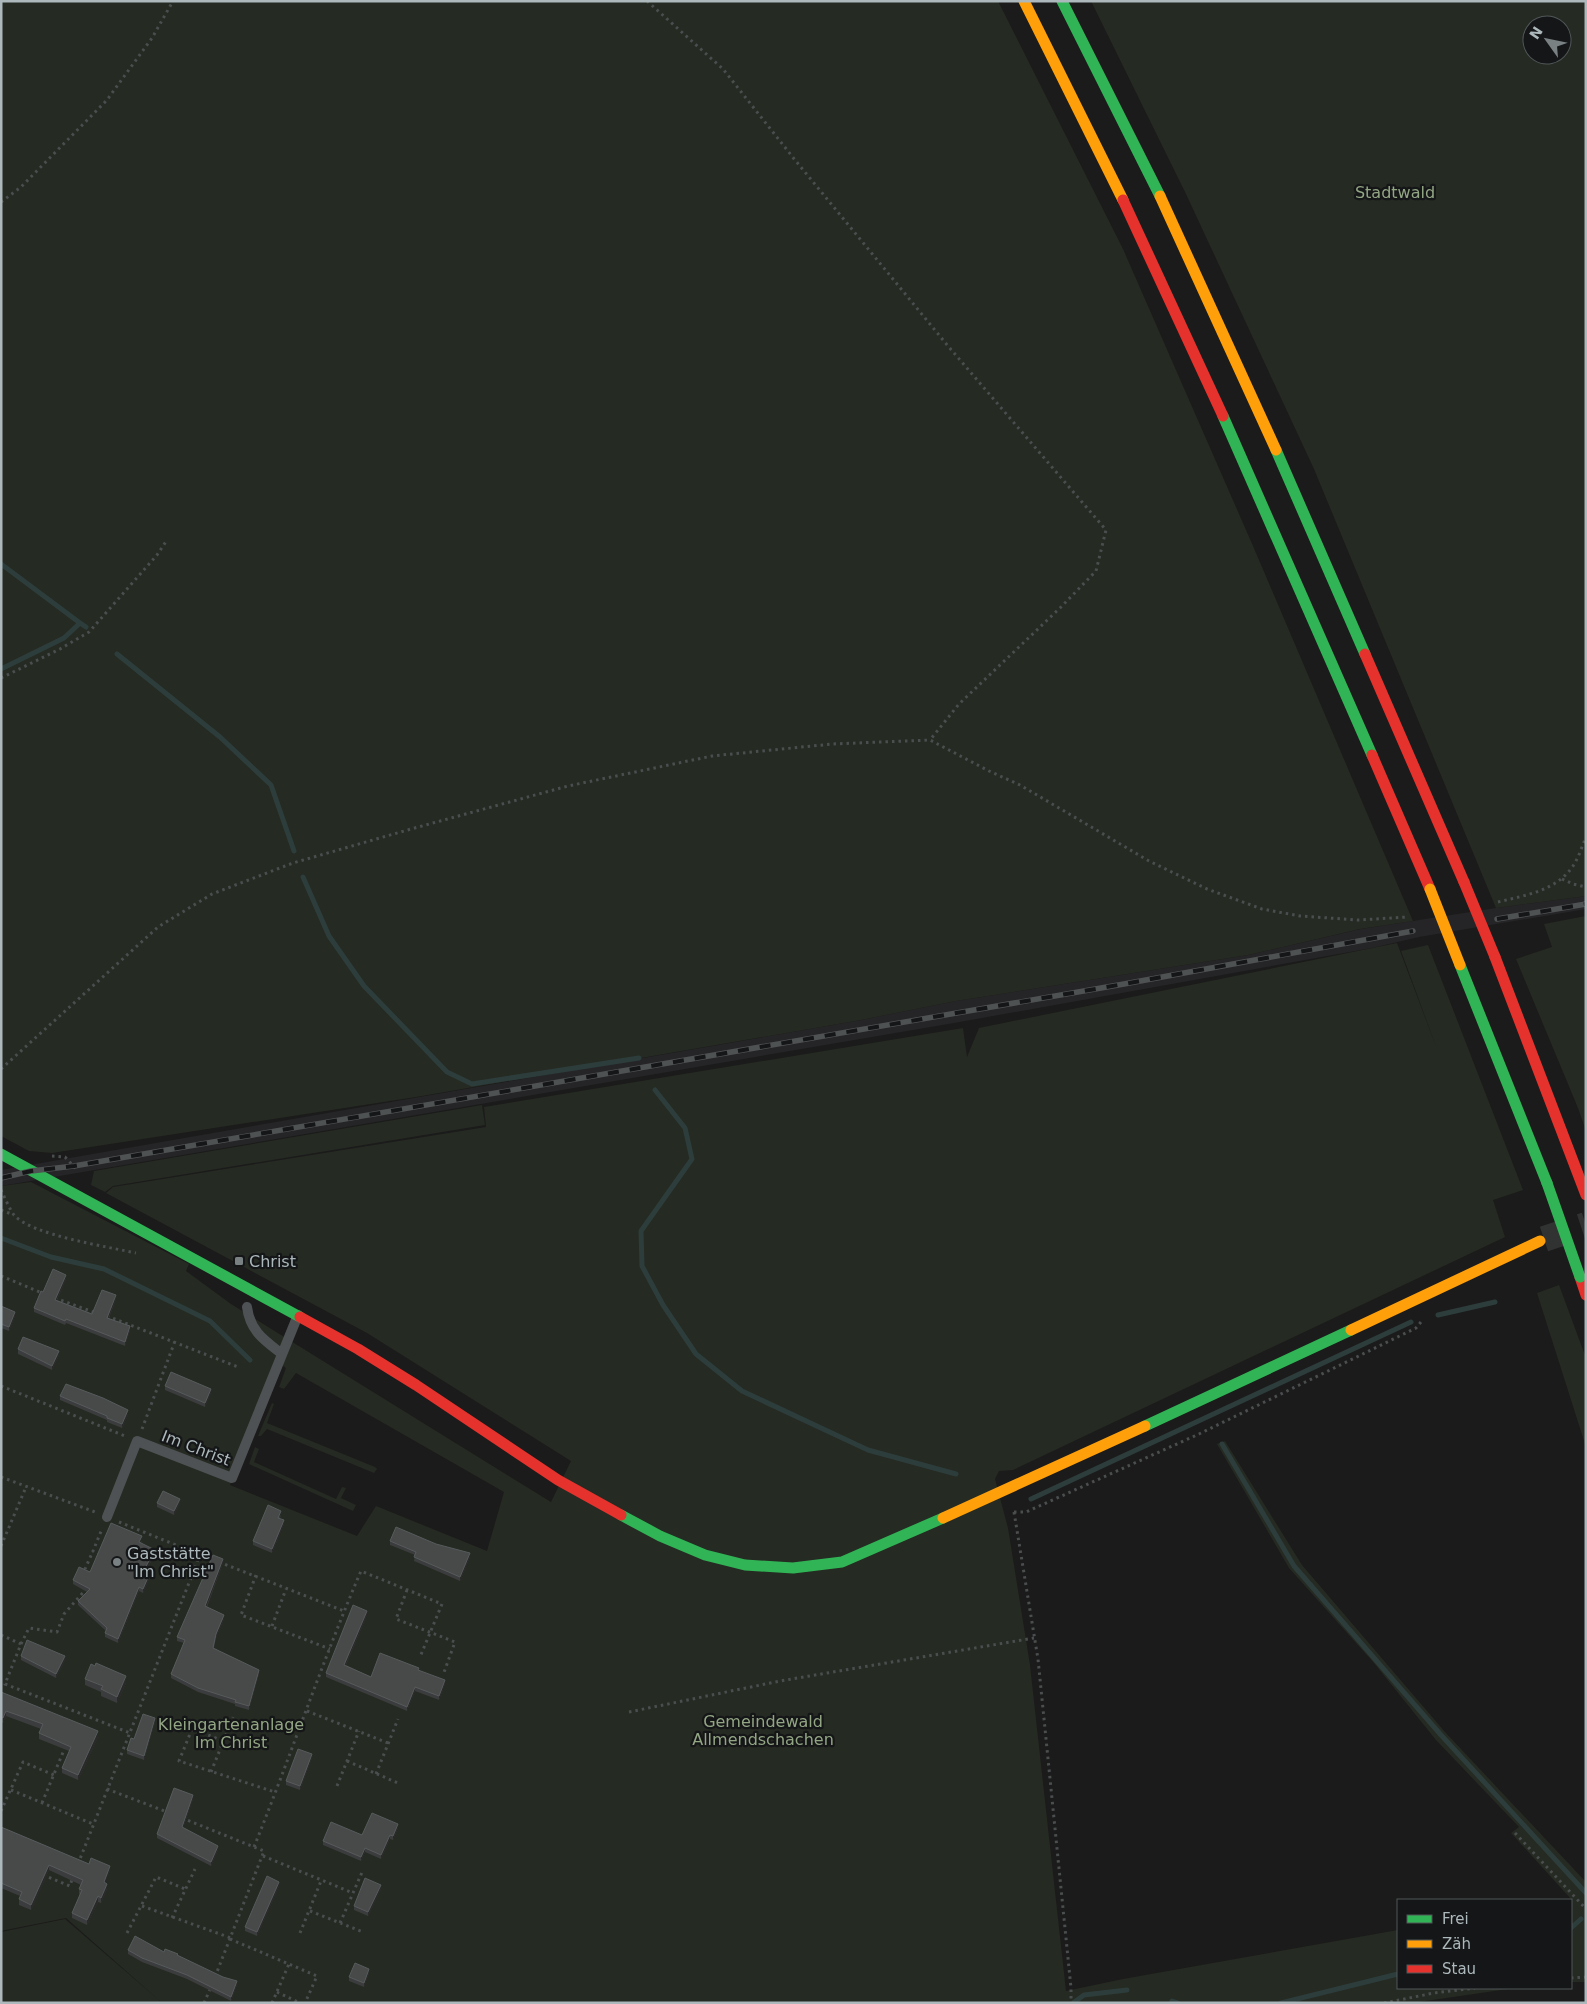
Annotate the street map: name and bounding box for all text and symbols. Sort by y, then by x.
north arrow [1522,15,1572,65]
text: N [1526,24,1546,42]
park label: Stadtwald [1355,183,1435,202]
place label: Christ [249,1252,296,1271]
marker: Christ [233,1255,245,1267]
street label: Im Christ [159,1426,233,1470]
place label: Gaststätte "Im Christ" [127,1544,214,1581]
marker: Gaststätte "Im Christ" [111,1556,123,1568]
park label: Gemeindewald Allmendschachen [692,1712,834,1749]
park label: Kleingartenanlage Im Christ [158,1715,304,1752]
legend [1397,1899,1572,1989]
text: Frei [1442,1910,1469,1928]
text: Zäh [1442,1935,1471,1953]
text: Stau [1442,1960,1476,1978]

